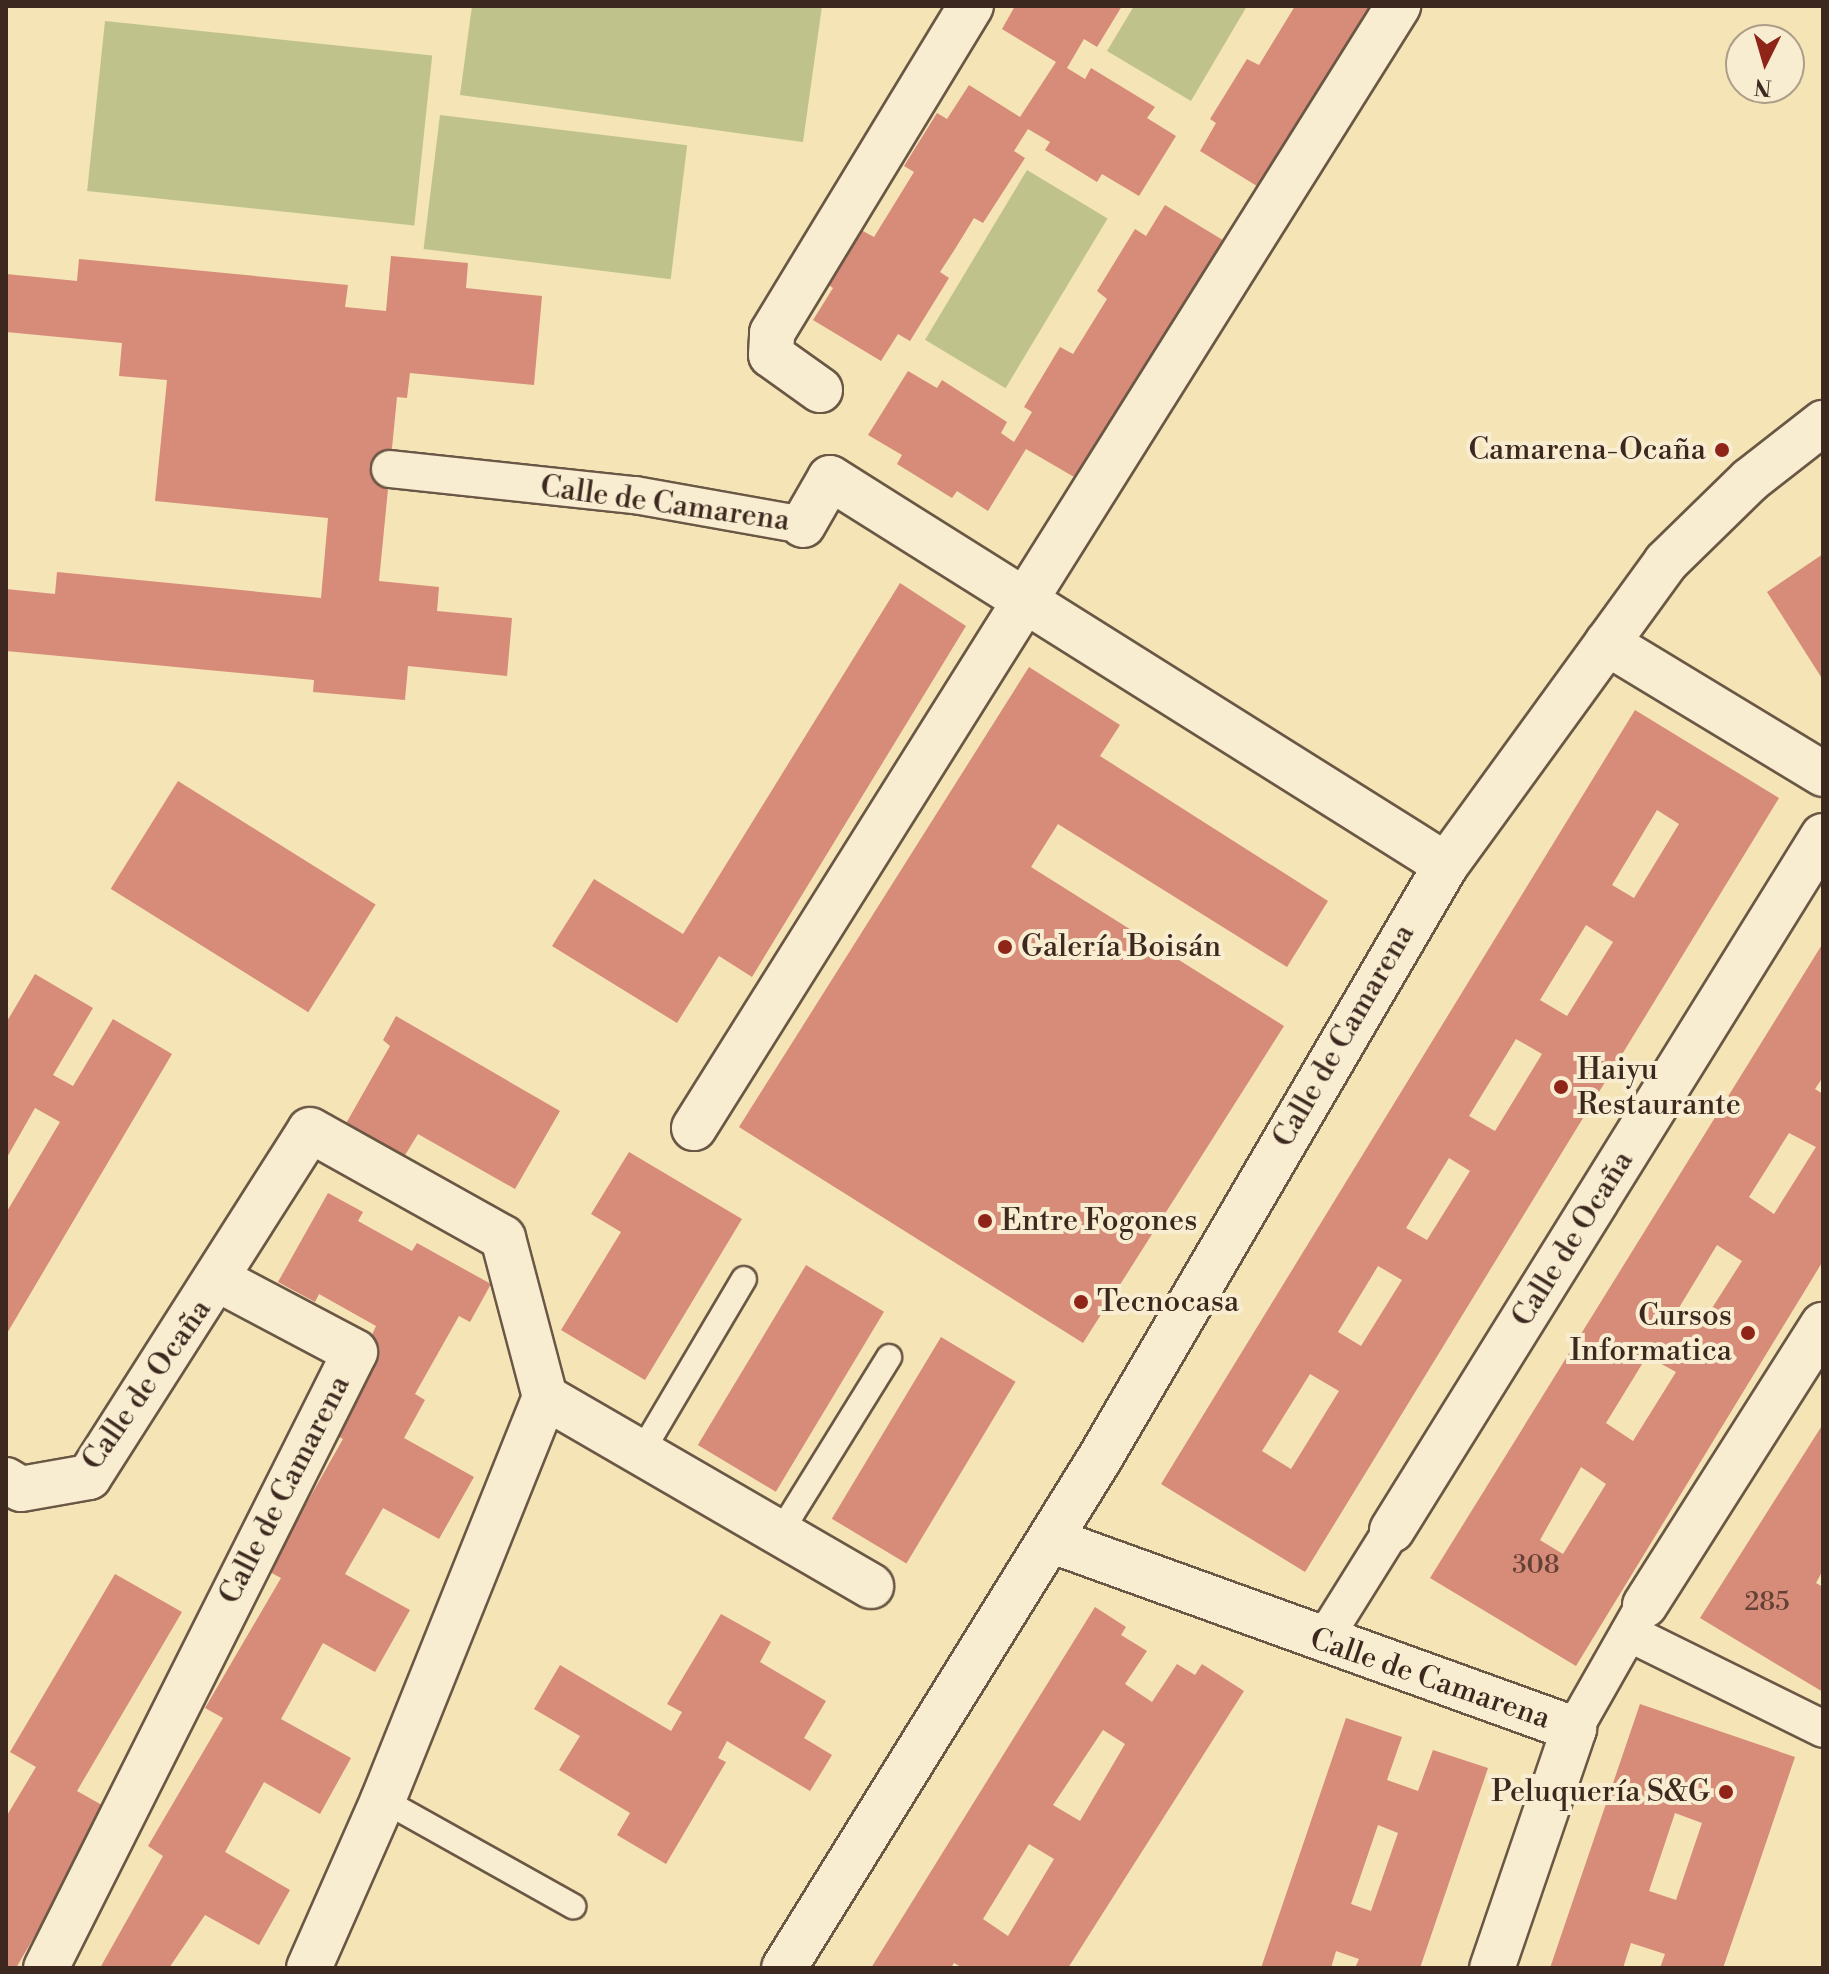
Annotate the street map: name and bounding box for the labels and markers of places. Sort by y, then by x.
place label: Camarena-Ocaña [1468,432,1706,468]
marker: Camarena-Ocaña [1713,441,1731,459]
place label: Galería Boisán [1021,929,1221,965]
marker: Galería Boisán [996,938,1014,956]
place label: Haiyu Restaurante [1577,1052,1741,1122]
marker: Haiyu Restaurante [1552,1078,1570,1096]
place label: Entre Fogones [1001,1203,1197,1239]
marker: Entre Fogones [976,1212,994,1230]
place label: Tecnocasa [1097,1284,1239,1320]
marker: Tecnocasa [1072,1293,1090,1311]
place label: Cursos Informatica [1570,1298,1732,1368]
marker: Cursos Informatica [1739,1324,1757,1342]
place label: Peluquería S&G [1491,1774,1710,1810]
marker: Peluquería S&G [1717,1783,1735,1801]

